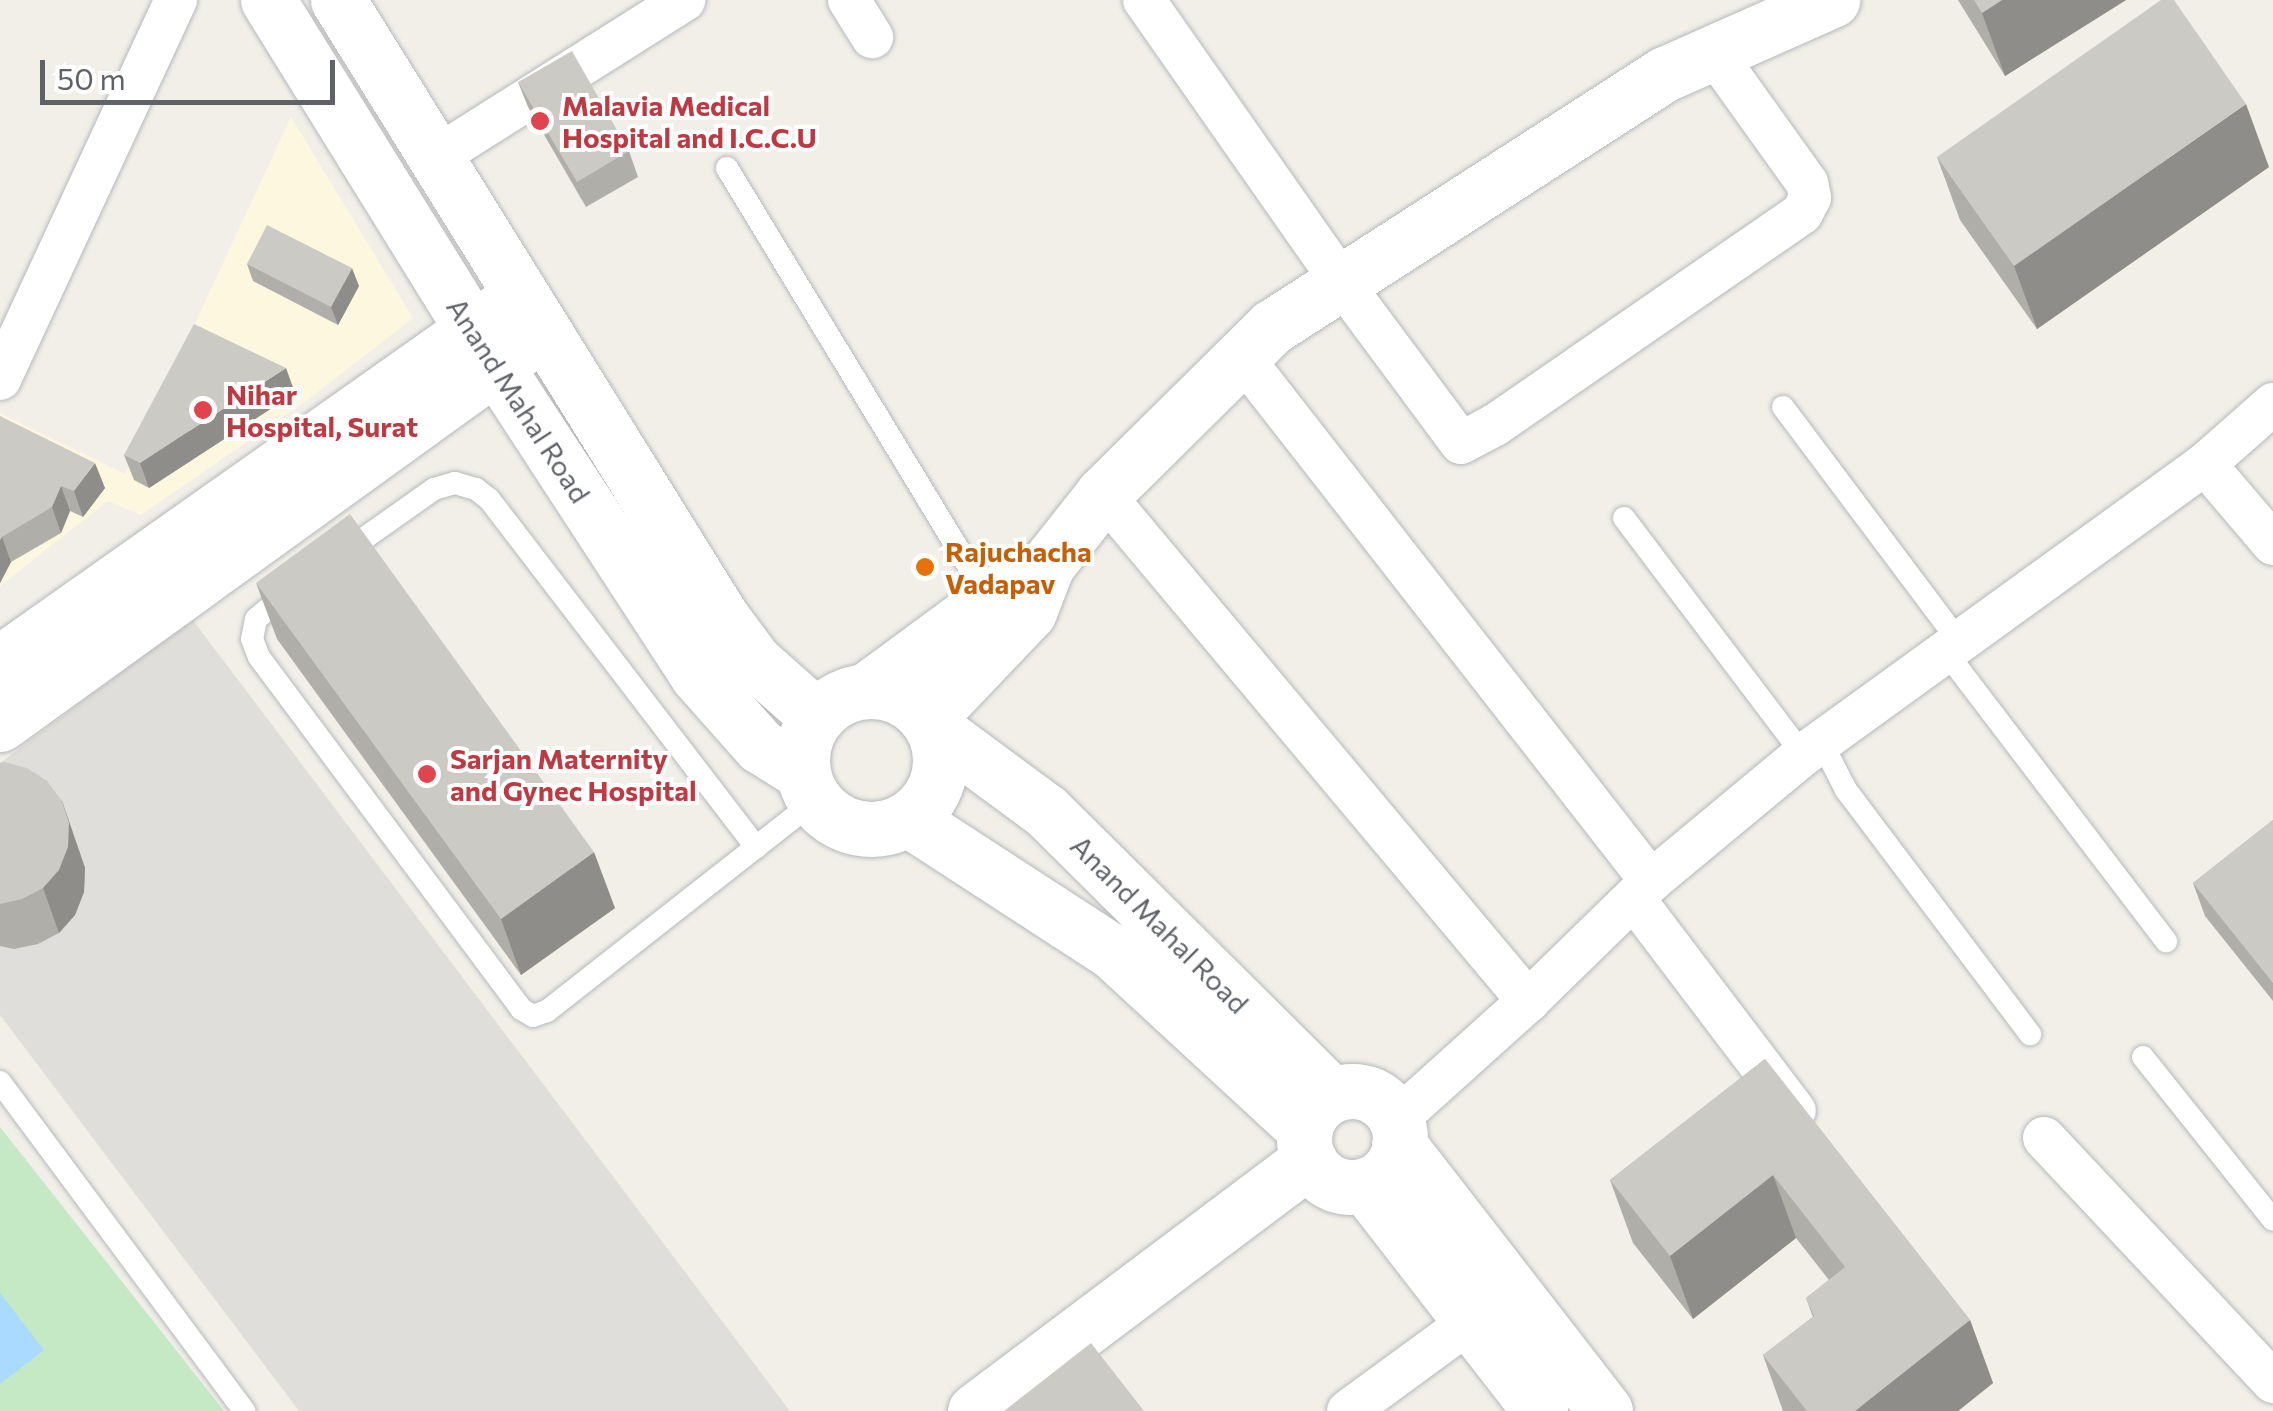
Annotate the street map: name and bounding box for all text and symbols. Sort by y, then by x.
scale bar [45,40,340,102]
text: 50 m [57,59,126,96]
place label: Malavia Medical Hospital and I.C.C.U [562,88,817,154]
marker: Malavia Medical Hospital and I.C.C.U [527,108,553,134]
street label: Anand Mahal Road [440,291,598,509]
place label: Nihar Hospital, Surat [226,377,418,443]
marker: Nihar Hospital, Surat [190,397,216,423]
place label: Rajuchacha Vadapav [945,534,1092,600]
marker: Rajuchacha Vadapav [914,556,936,578]
place label: Sarjan Maternity and Gynec Hospital [450,741,697,807]
marker: Sarjan Maternity and Gynec Hospital [414,761,440,787]
street label: Anand Mahal Road [1064,828,1256,1020]

